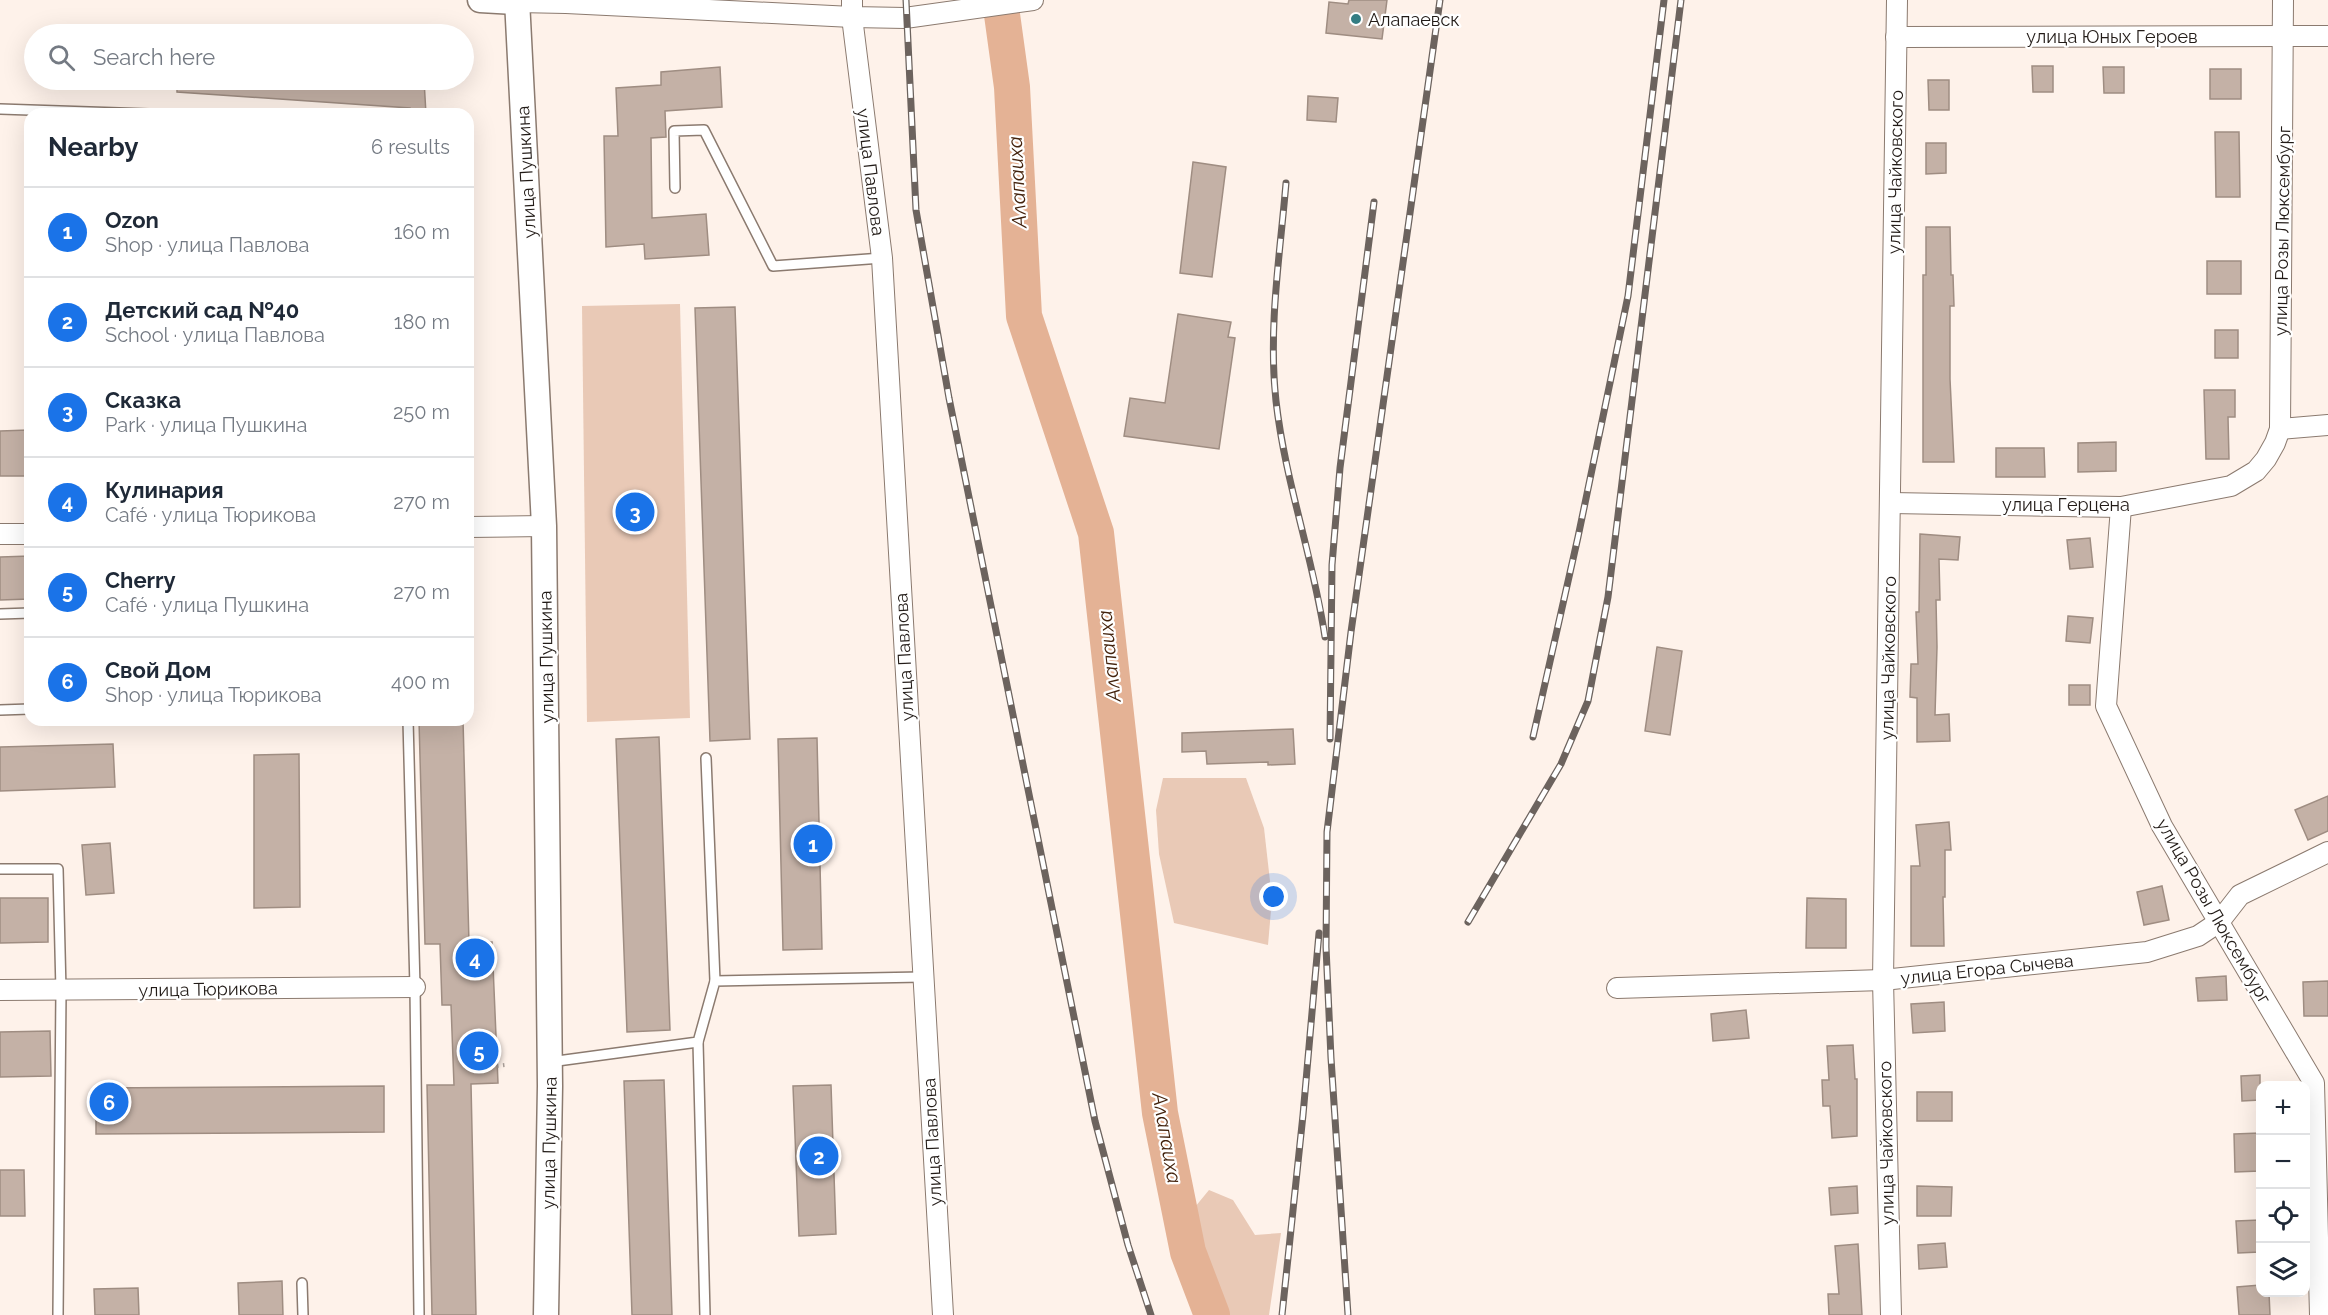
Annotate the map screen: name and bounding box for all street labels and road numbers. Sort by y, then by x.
street label: улица Юных Героев [2026,26,2198,47]
street label: улица Чайковского [1883,89,1907,254]
street label: улица Пушкина [512,105,540,239]
street label: улица Павлова [853,107,889,237]
street label: улица Розы Люксембург [2270,126,2294,336]
street label: улица Герцена [2002,494,2130,515]
street label: улица Чайковского [1876,575,1900,740]
street label: улица Пушкина [534,590,558,724]
street label: улица Павлова [890,592,918,722]
street label: улица Розы Люксембург [2152,815,2276,1007]
street label: улица Егора Сычева [1900,949,2074,989]
street label: улица Тюрикова [138,977,278,1001]
street label: улица Чайковского [1874,1060,1898,1225]
street label: улица Пушкина [537,1076,561,1210]
street label: улица Павлова [918,1077,946,1207]

